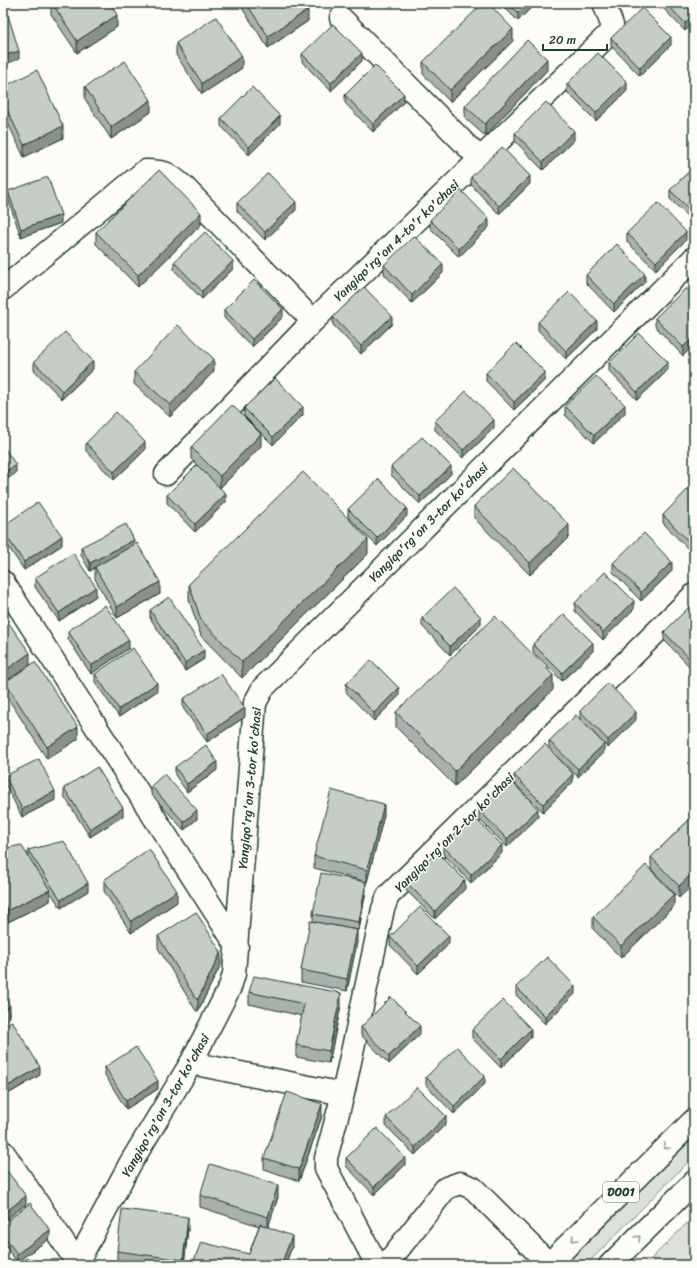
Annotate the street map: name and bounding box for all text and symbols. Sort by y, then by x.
scale bar [543,26,607,52]
text: 20 m [549,29,576,51]
street label: Yangiqo'rg'on 4-to'r ko'chasi [328,173,465,307]
street label: Yangiqo'rg'on 3-tor ko'chasi [363,457,494,588]
street label: Yangiqo'rg'on 3-tor ko'chasi [231,706,268,870]
street label: Yangiqo'rg'on 2-tor ko'chasi [389,767,520,898]
street label: Yangiqo'rg'on 3-tor ko'chasi [115,1029,216,1181]
one-way arrow [663,1142,671,1150]
road number: D001 [603,1182,639,1202]
one-way arrow [571,1234,579,1242]
one-way arrow [633,1235,641,1243]

